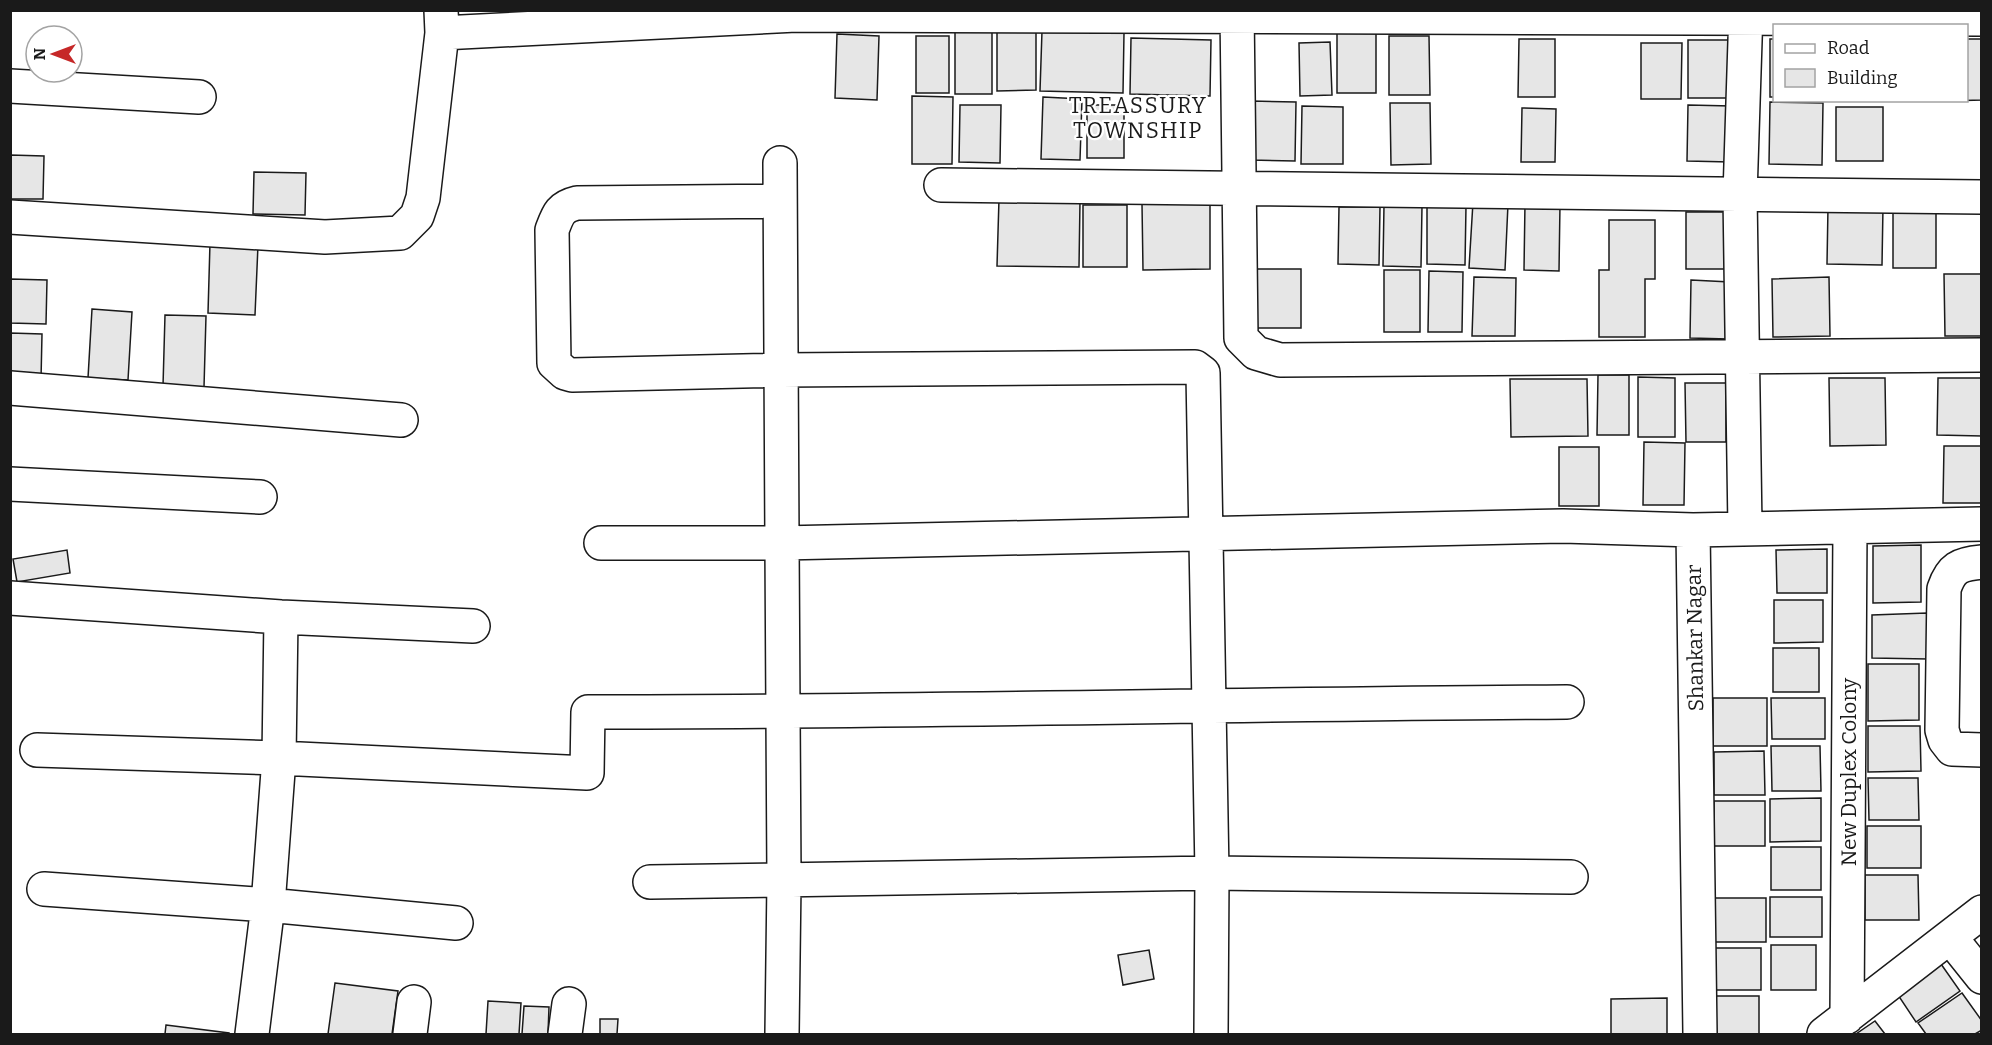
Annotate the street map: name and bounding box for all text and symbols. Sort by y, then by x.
north arrow [24,24,84,84]
legend [1773,24,1968,102]
text: Road [1827,37,1870,59]
text: N [30,48,49,60]
text: Building [1827,67,1898,89]
district label: TREASSURY TOWNSHIP [1069,92,1207,144]
street label: Shankar Nagar [1681,564,1709,712]
street label: New Duplex Colony [1836,677,1862,866]

